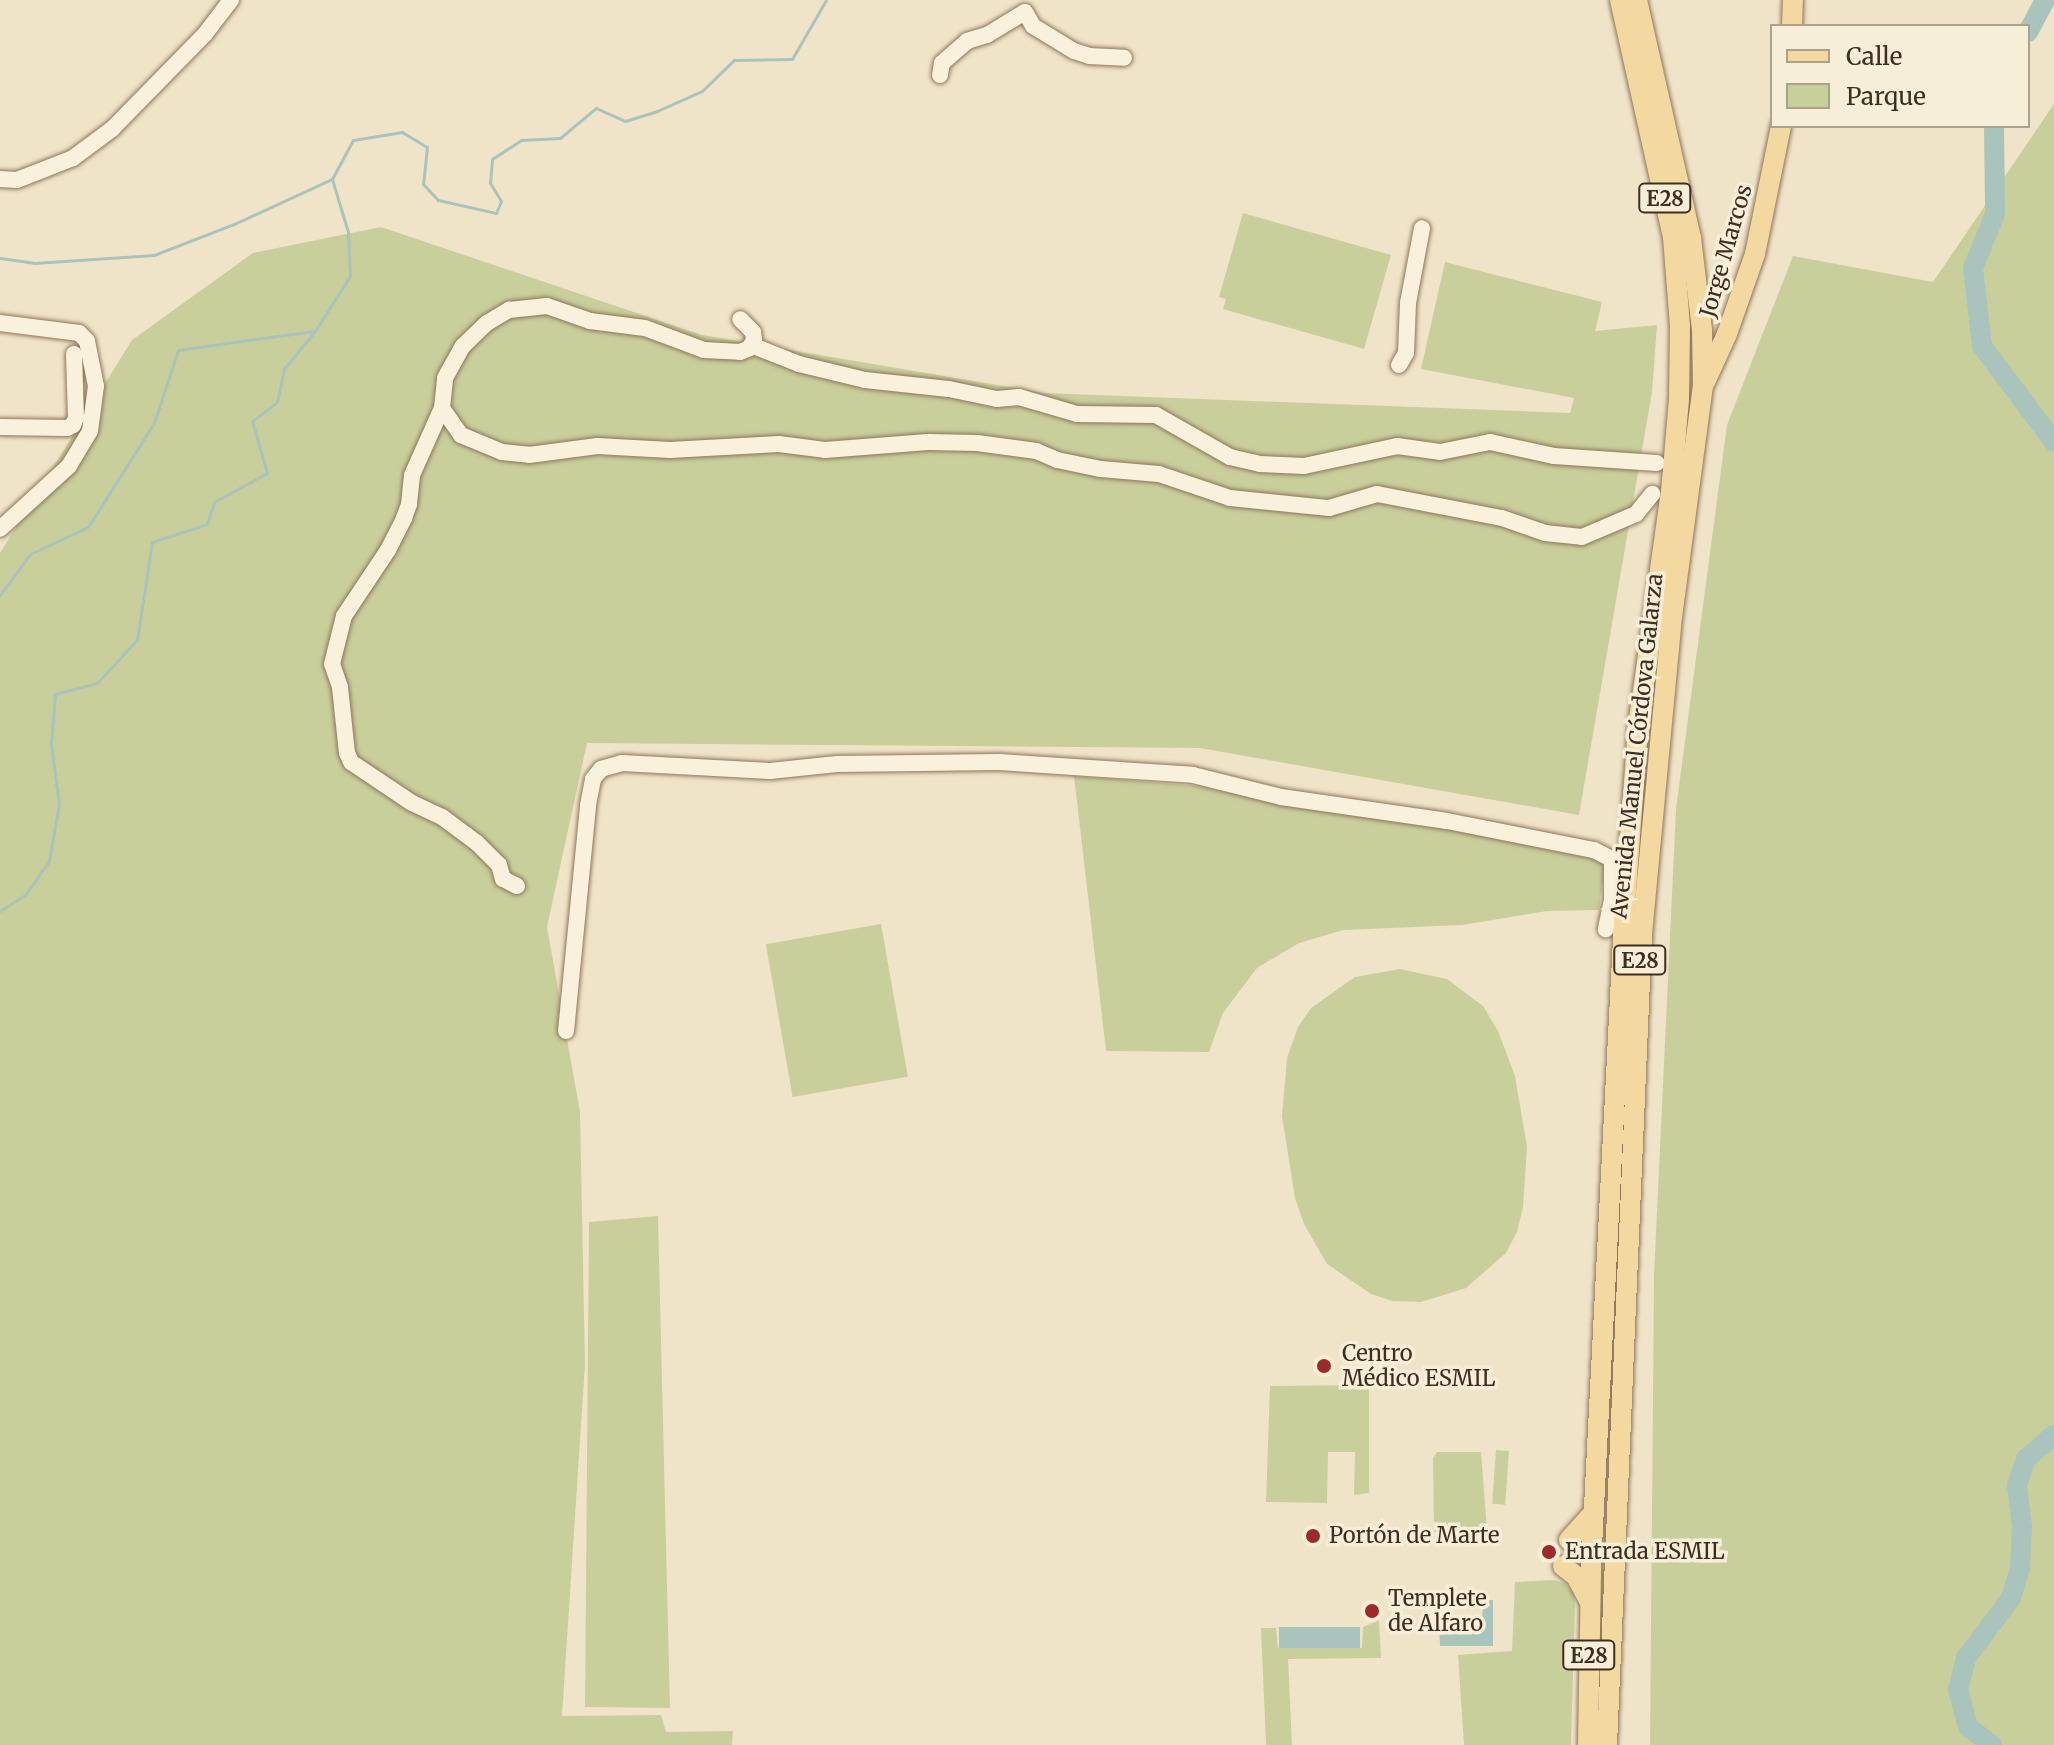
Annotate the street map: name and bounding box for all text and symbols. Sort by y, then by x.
legend [1770,24,2030,128]
text: Calle [1846,41,1902,72]
text: Parque [1846,81,1926,112]
road number: E28 [1637,182,1693,214]
street label: Jorge Marcos [1694,182,1758,320]
street label: Avenida Manuel Córdova Galarza [1606,572,1668,920]
road number: E28 [1612,944,1668,976]
place label: Centro Médico ESMIL [1342,1340,1495,1392]
marker: Centro Médico ESMIL [1313,1355,1335,1377]
place label: Portón de Marte [1329,1523,1500,1549]
marker: Portón de Marte [1304,1527,1322,1545]
place label: Entrada ESMIL [1565,1539,1725,1565]
marker: Entrada ESMIL [1540,1543,1558,1561]
place label: Templete de Alfaro [1388,1585,1487,1636]
marker: Templete de Alfaro [1363,1602,1381,1620]
road number: E28 [1561,1639,1617,1671]

